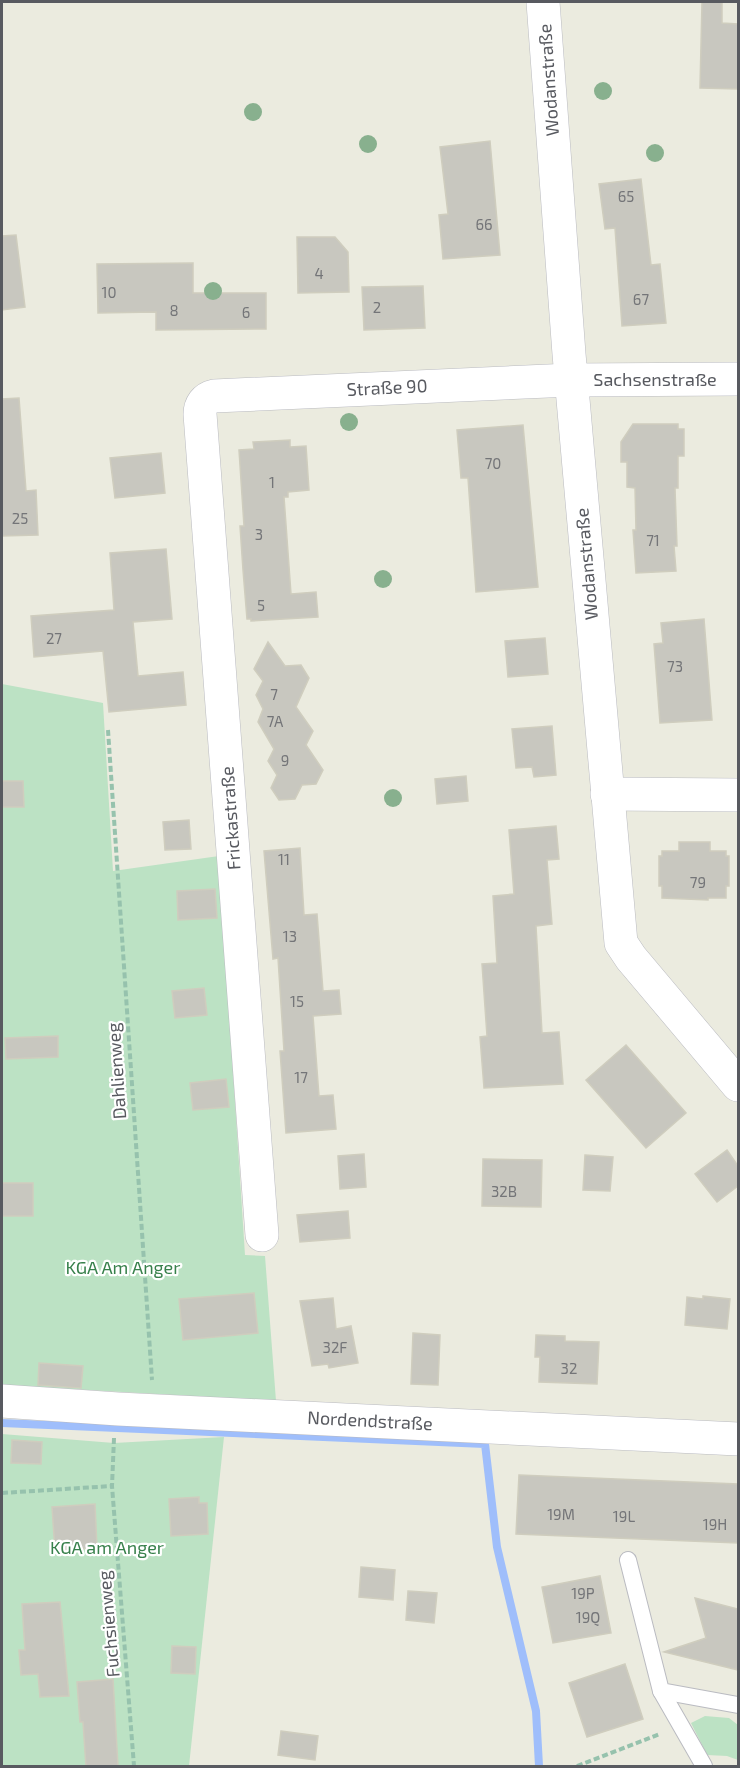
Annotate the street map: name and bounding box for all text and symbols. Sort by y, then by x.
street label: Wodanstraße [533,23,563,137]
house number: 65 [618,187,634,205]
house number: 66 [475,215,493,233]
house number: 4 [314,264,324,282]
house number: 10 [101,283,117,301]
house number: 67 [633,290,649,308]
house number: 2 [373,298,381,316]
house number: 8 [169,301,179,319]
house number: 6 [242,303,250,321]
street label: Sachsenstraße [593,368,717,390]
street label: Straße 90 [346,374,428,400]
house number: 70 [485,454,501,472]
house number: 1 [269,473,275,491]
street label: Wodanstraße [570,507,602,621]
house number: 25 [12,509,28,527]
house number: 3 [255,525,263,543]
house number: 71 [646,531,660,549]
house number: 5 [257,596,265,614]
house number: 27 [46,629,62,647]
house number: 73 [667,657,683,675]
house number: 7 [270,685,278,703]
house number: 7A [267,712,284,730]
house number: 9 [281,751,289,769]
street label: Frickastraße [215,766,245,871]
house number: 11 [278,850,290,868]
house number: 79 [690,873,706,891]
house number: 13 [283,927,297,945]
house number: 15 [290,992,304,1010]
street label: Dahlienweg [102,1022,130,1120]
house number: 17 [294,1068,308,1086]
house number: 32B [491,1182,517,1200]
park label: KGA Am Anger [66,1256,180,1278]
house number: 32F [323,1338,347,1356]
house number: 32 [561,1359,577,1377]
street label: Nordendstraße [307,1406,433,1434]
house number: 19M [547,1505,575,1523]
house number: 19L [613,1507,635,1525]
house number: 19H [703,1515,727,1533]
park label: KGA am Anger [50,1536,164,1558]
street label: Fuchsienweg [92,1570,124,1678]
house number: 19P [571,1584,595,1602]
house number: 19Q [576,1608,600,1627]

